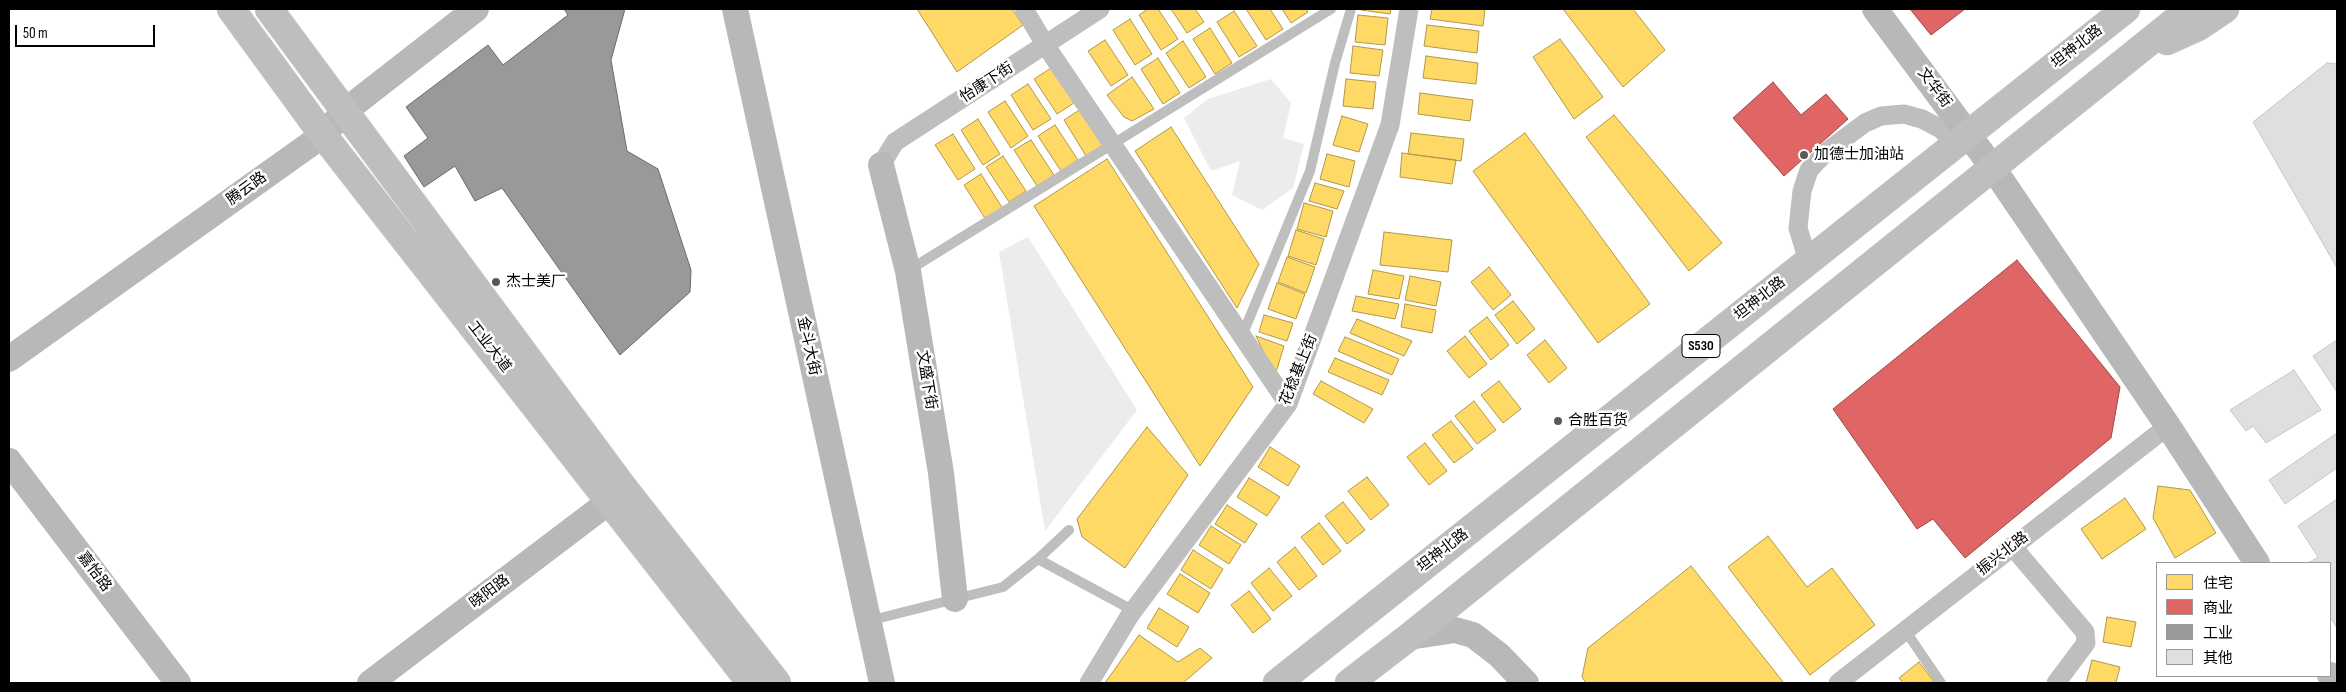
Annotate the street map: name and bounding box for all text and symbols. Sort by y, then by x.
scale bar [18,15,158,47]
street label: 坦神北路 [2048,21,2106,73]
text: 50 m [23,24,48,43]
street label: 怡康下街 [957,59,1017,107]
street label: 文华街 [1913,65,1955,111]
place label: 加德士加油站 [1814,146,1904,164]
marker: 加德士加油站 [1798,149,1810,161]
street label: 腾云路 [224,168,270,210]
place label: 杰士美厂 [506,273,566,291]
street label: 坦神北路 [1731,273,1789,325]
marker: 杰士美厂 [490,276,502,288]
street label: 金斗大街 [793,315,823,377]
street label: 工业大道 [463,318,515,376]
street label: 花稔基上街 [1277,332,1321,408]
road number: S530 [1682,334,1720,358]
street label: 文盛下街 [912,349,940,411]
place label: 合胜百货 [1568,412,1628,430]
marker: 合胜百货 [1552,415,1564,427]
street label: 坦神北路 [1414,525,1472,577]
street label: 振兴北路 [1974,528,2032,580]
street label: 嘉怡路 [73,549,115,595]
legend [2156,562,2331,677]
street label: 晓阳路 [467,571,513,613]
text: 住宅 [2203,574,2233,593]
text: 商业 [2203,599,2233,618]
text: 工业 [2203,624,2233,643]
text: 其他 [2203,649,2233,668]

